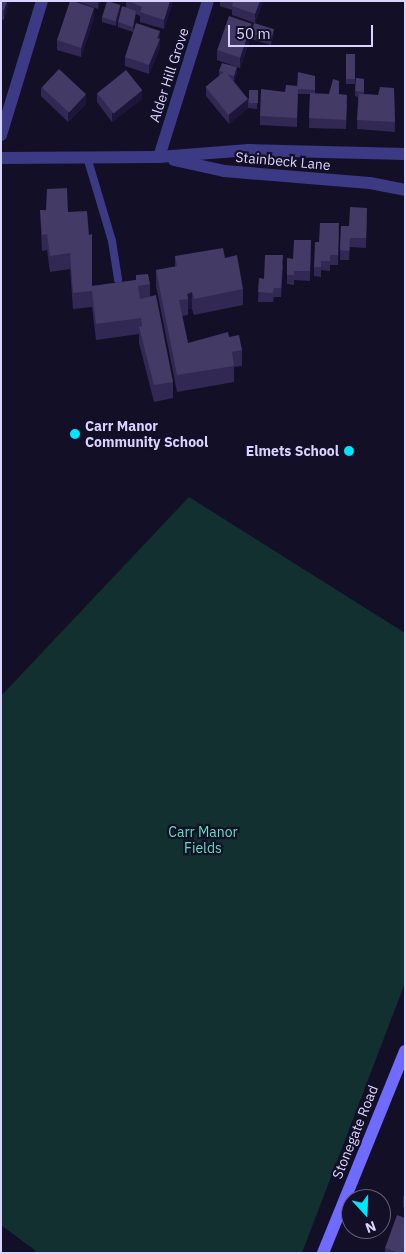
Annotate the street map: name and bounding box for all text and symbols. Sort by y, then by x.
scale bar [231,15,376,47]
text: 50 m [236,24,271,43]
street label: Alder Hill Grove [146,26,192,124]
street label: Stainbeck Lane [235,148,331,174]
place label: Carr Manor Community School [85,418,208,451]
marker: Carr Manor Community School [69,428,81,440]
place label: Elmets School [246,443,339,459]
marker: Elmets School [343,445,355,457]
park label: Carr Manor Fields [168,824,238,856]
street label: Stonegate Road [329,1083,381,1181]
north arrow [341,1189,391,1239]
text: N [363,1217,379,1237]

